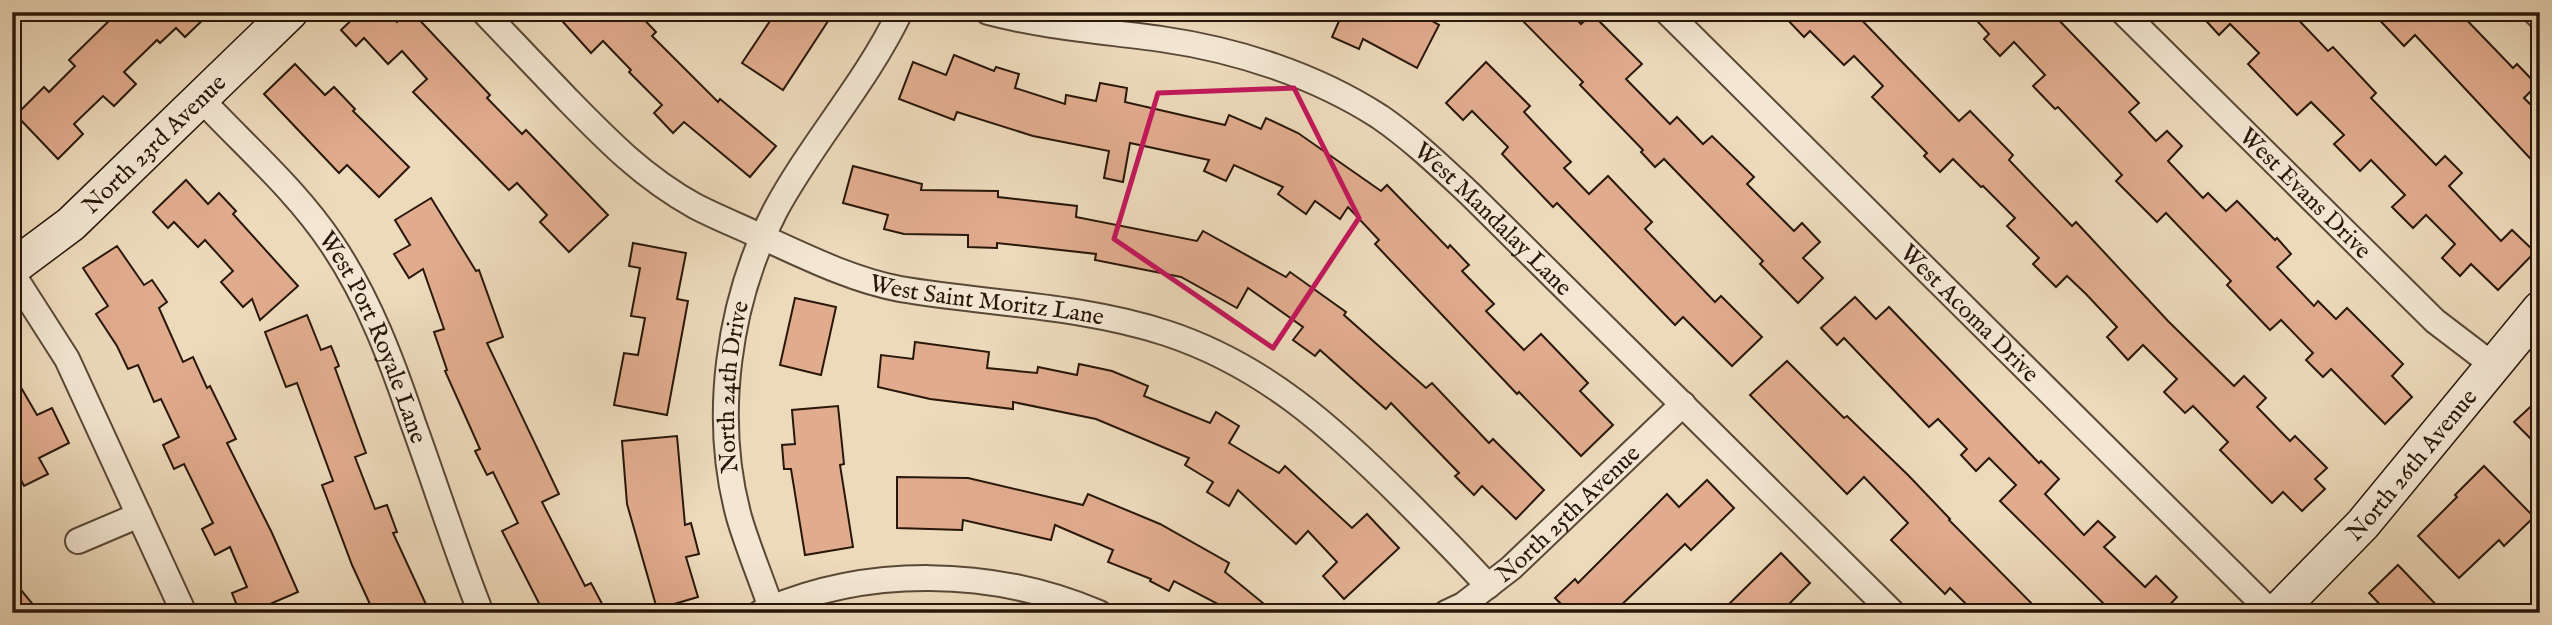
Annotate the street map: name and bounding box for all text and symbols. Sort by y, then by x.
street label: North 23rd Avenue [76,68,233,222]
street label: West Evans Drive [2232,122,2377,266]
street label: West Mandalay Lane [1407,136,1578,303]
street label: West Port Royale Lane [311,226,433,448]
street label: West Acoma Drive [1893,238,2045,390]
street label: West Saint Moritz Lane [866,268,1106,334]
street label: North 24th Drive [712,298,757,475]
street label: North 26th Avenue [2340,383,2485,549]
street label: North 25th Avenue [1490,439,1648,591]

